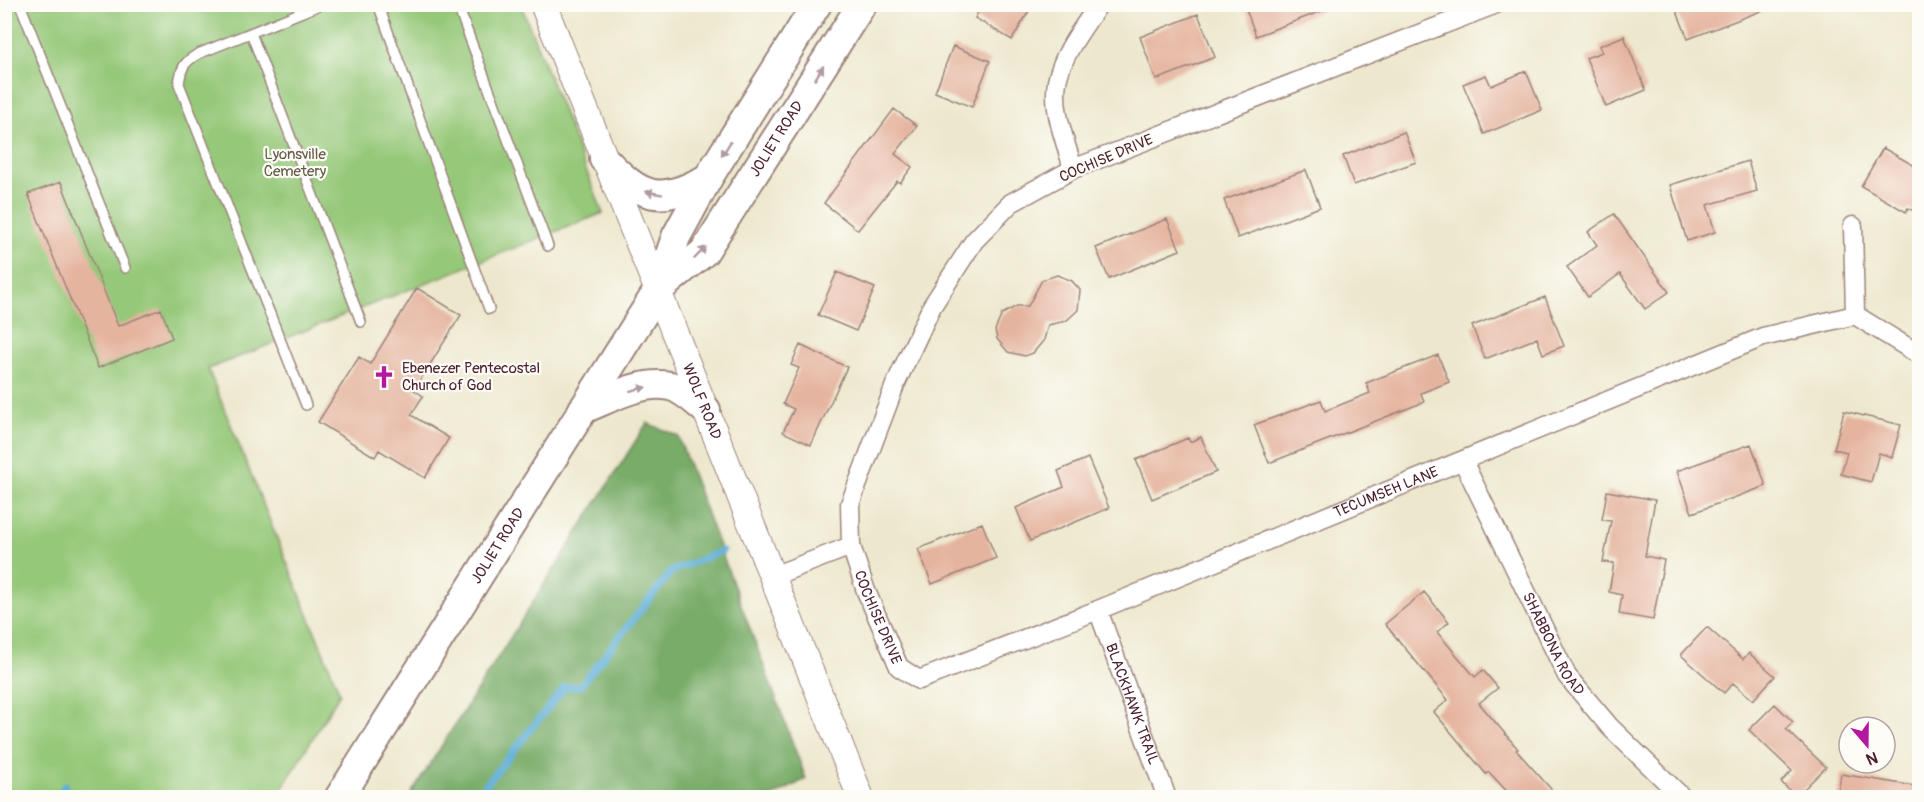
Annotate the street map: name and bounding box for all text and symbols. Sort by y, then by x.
one-way arrow [813,65,824,81]
street label: JOLIET ROAD [745,98,808,180]
street label: COCHISE DRIVE [1056,130,1156,187]
one-way arrow [721,141,732,157]
park label: Lyonsville Cemetery [264,145,327,181]
one-way arrow [644,188,663,197]
one-way arrow [693,247,707,261]
place label: Ebenezer Pentecostal Church of God [402,359,540,395]
street label: WOLF ROAD [678,361,725,442]
church icon: Ebenezer Pentecostal Church of God [371,364,397,390]
one-way arrow [628,383,647,393]
street label: TECUMSEH LANE [1331,462,1441,522]
street label: JOLIET ROAD [467,504,529,588]
street label: COCHISE DRIVE [850,568,906,668]
street label: SHABBONA ROAD [1518,589,1588,700]
street label: BLACKHAWK TRAIL [1101,641,1163,767]
north arrow [1837,715,1897,775]
text: N [1863,747,1880,769]

